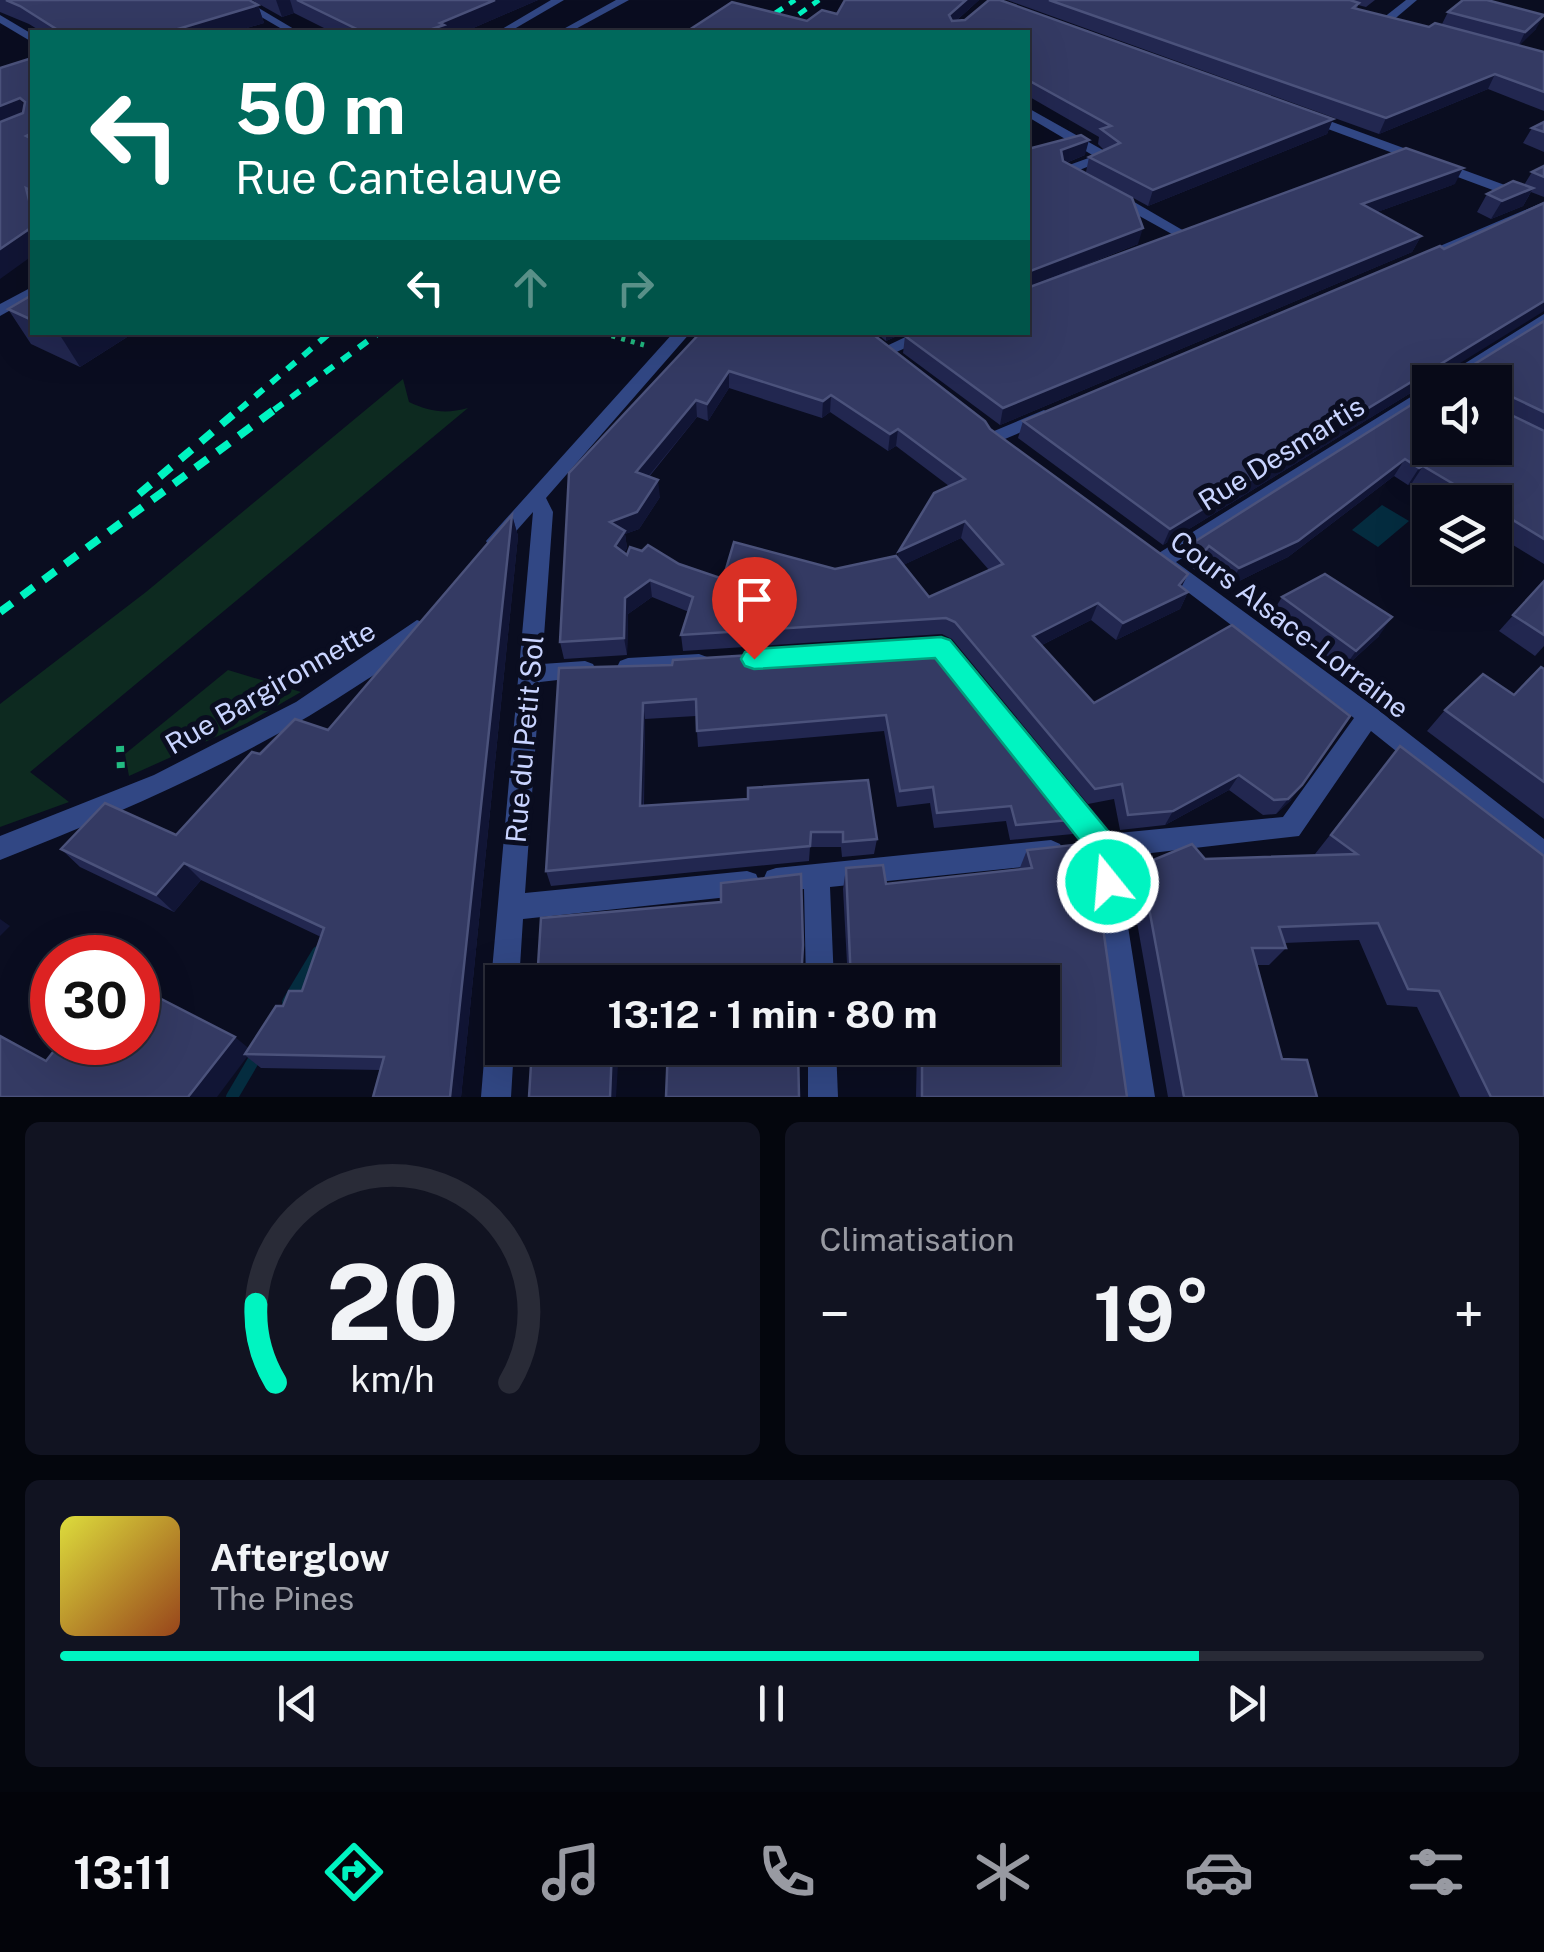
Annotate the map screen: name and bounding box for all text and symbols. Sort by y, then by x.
text: 50 m [235,67,406,150]
icon: left [70,70,200,200]
text: Rue Cantelauve [235,151,562,204]
icon: left [398,260,453,315]
icon: ahead [503,260,558,315]
icon: right [608,260,663,315]
map controls [1412,365,1512,585]
button: sound [1412,365,1512,465]
street label: Rue Desmartis [1192,389,1370,517]
button: layers [1412,485,1512,585]
street label: Cours Alsace-Lorraine [1164,524,1416,724]
pin [712,557,797,660]
icon: arrive [727,572,782,627]
street label: Rue Bargironnette [159,614,381,760]
street label: Rue du Petit Sol [498,634,550,844]
position arrow [1056,830,1160,934]
speed limit sign: 30 [30,935,160,1065]
text: 13:12 · 1 min · 80 m [607,992,938,1037]
text: Climatisation [820,1221,1014,1258]
text: 20 [326,1241,459,1363]
text: 19° [1093,1270,1210,1358]
text: − [820,1282,850,1346]
text: + [1453,1282,1484,1346]
text: km/h [350,1358,434,1400]
text: Afterglow [210,1535,390,1580]
text: The Pines [210,1580,354,1617]
icon: previous [270,1676,325,1731]
icon: pause [744,1676,799,1731]
icon: next [1219,1676,1274,1731]
icon: directions [319,1837,389,1907]
icon: music [536,1837,606,1907]
icon: phone [752,1837,822,1907]
icon: climate [968,1837,1038,1907]
icon: car [1184,1837,1254,1907]
icon: filters [1401,1837,1471,1907]
text: 13:11 [73,1846,173,1899]

